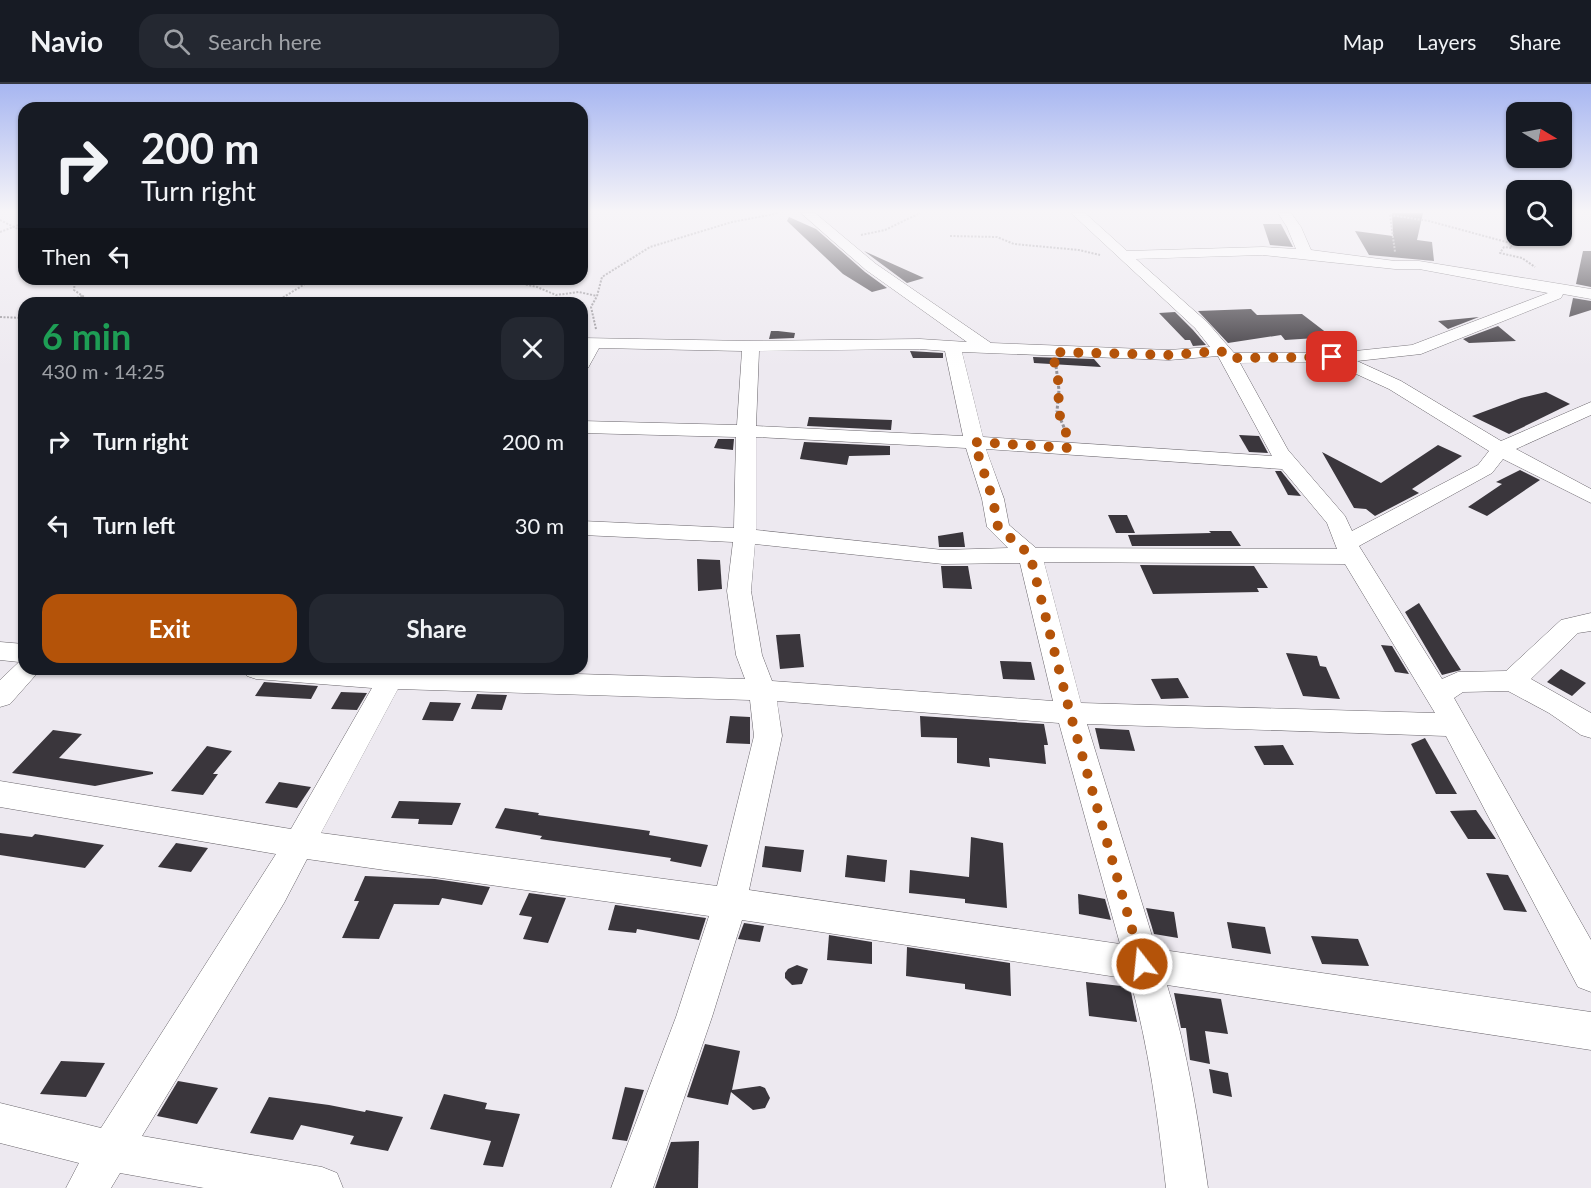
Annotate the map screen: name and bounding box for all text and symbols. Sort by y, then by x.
search box [139,14,559,68]
text: Navio [30,24,103,58]
icon: search [160,25,193,58]
text: Search here [208,28,322,55]
text: Map [1343,29,1384,54]
text: Layers [1417,29,1476,54]
text: Share [1509,29,1561,54]
north arrow [1506,102,1572,168]
map controls [1506,102,1572,246]
text: 200 m [141,123,259,173]
icon: right [42,126,120,204]
text: Turn right [141,174,256,207]
button: search [1506,180,1572,246]
icon: left [103,240,136,273]
text: Then [42,243,91,270]
text: 6 min [42,314,131,358]
button: close [501,317,564,380]
pin [1306,331,1357,382]
icon: arrive [1315,340,1348,373]
text: 430 m · 14:25 [42,359,165,383]
icon: right [42,425,75,458]
text: Turn right [93,428,188,455]
text: 200 m [502,428,564,455]
icon: left [42,509,75,542]
text: Turn left [93,512,175,539]
text: 30 m [515,512,564,539]
button: Exit [42,594,297,663]
button: Share [309,594,564,663]
position arrow [1110,932,1174,996]

